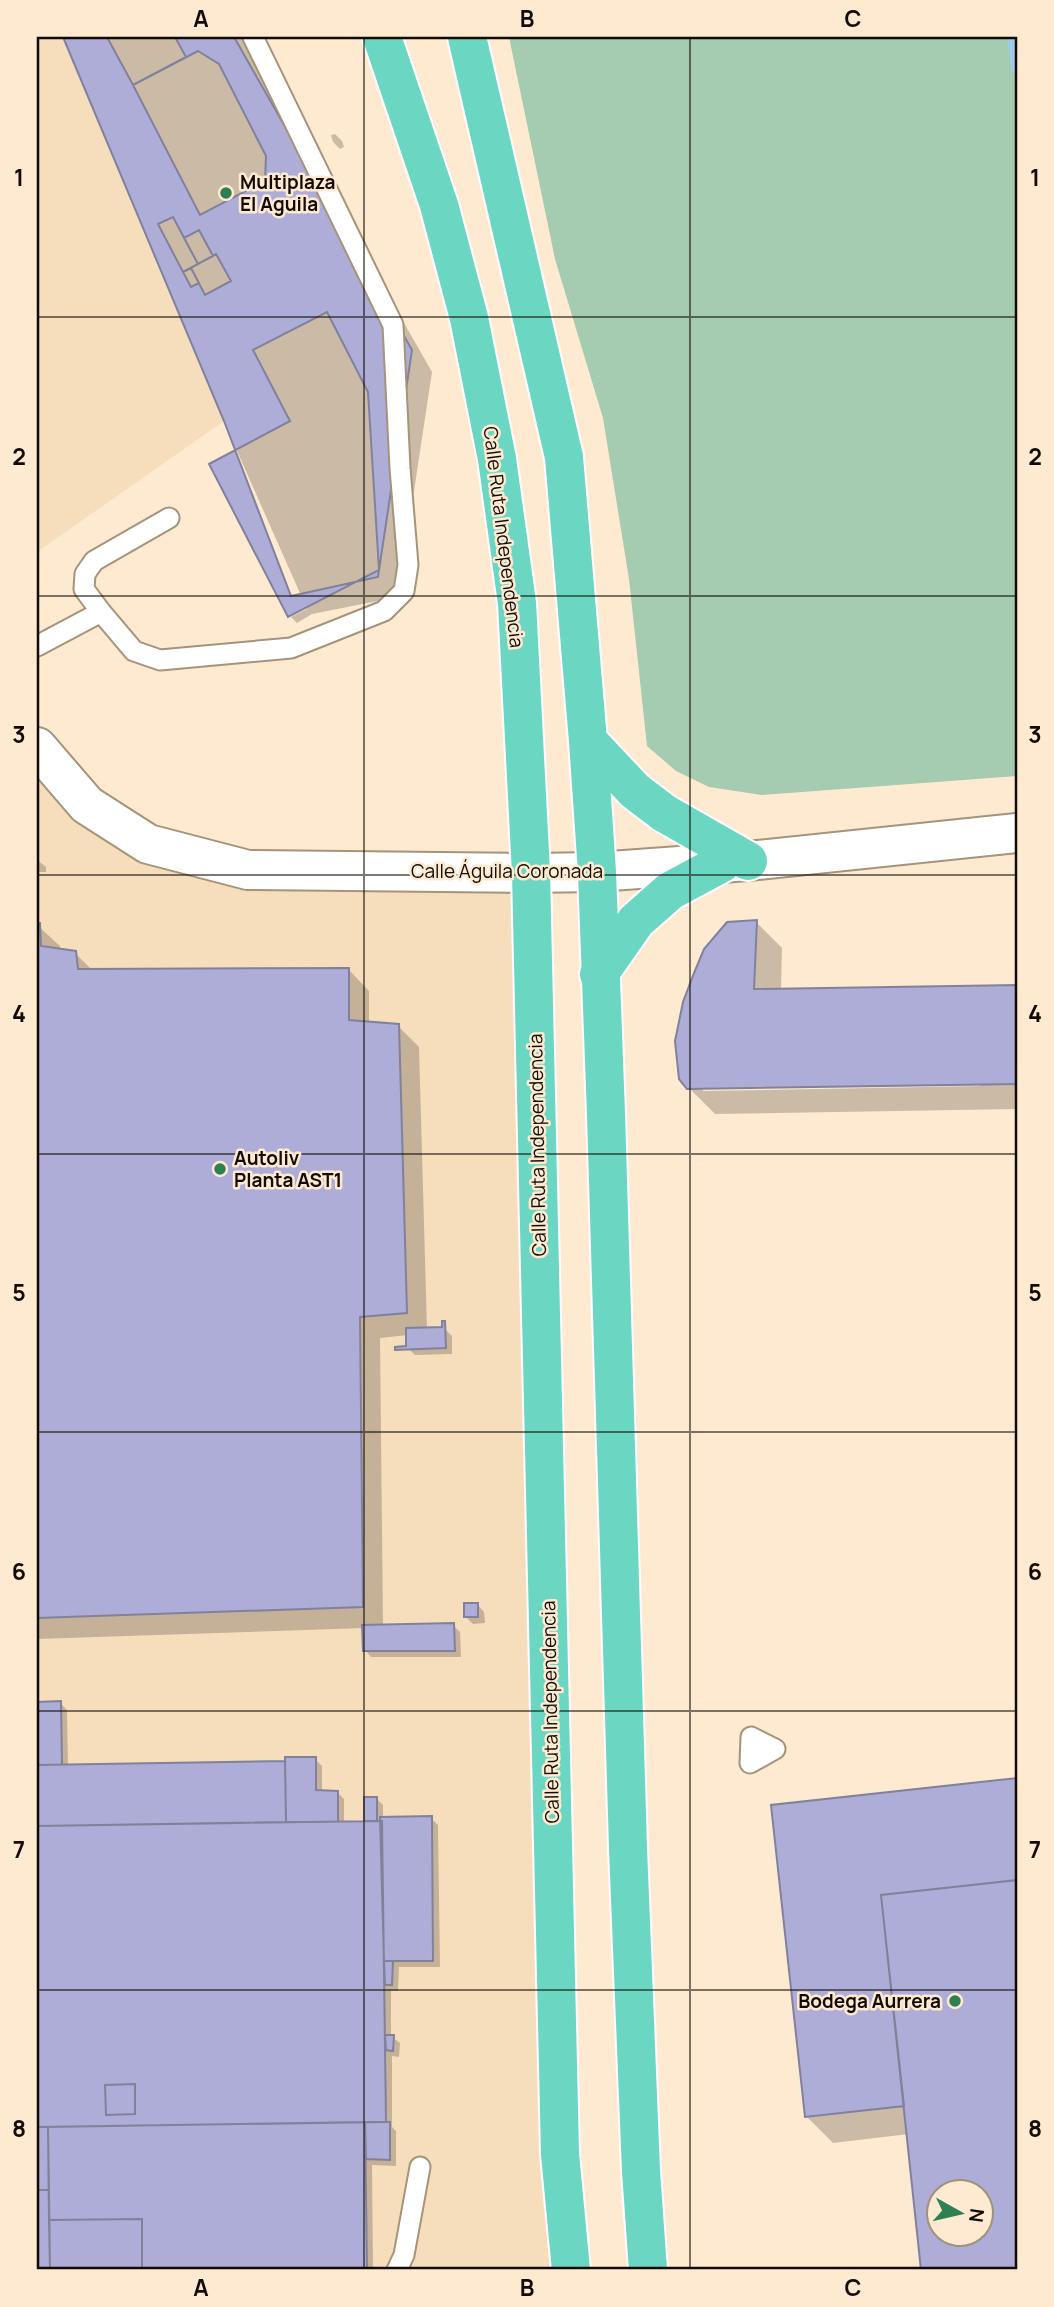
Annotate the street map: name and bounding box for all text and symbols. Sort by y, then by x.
text: A [193,2,209,34]
text: B [520,2,534,34]
text: C [845,2,862,34]
text: 1 [14,161,24,193]
text: 1 [1030,161,1040,193]
place label: Multiplaza El Aguila [240,169,336,217]
marker: Multiplaza El Aguila [218,185,234,201]
street label: Calle Ruta Independencia [478,425,530,649]
text: 2 [12,440,26,472]
text: 2 [1028,440,1042,472]
text: 3 [12,718,26,750]
text: 3 [1028,718,1042,750]
street label: Calle Águila Coronada [411,858,603,884]
text: 4 [12,997,26,1029]
text: 4 [1028,997,1042,1029]
street label: Calle Ruta Independencia [522,1033,552,1257]
place label: Autoliv Planta AST1 [234,1145,342,1193]
marker: Autoliv Planta AST1 [212,1161,228,1177]
text: 5 [12,1276,26,1308]
text: 5 [1028,1276,1042,1308]
text: 6 [12,1555,26,1587]
text: 6 [1028,1555,1042,1587]
street label: Calle Ruta Independencia [535,1600,565,1824]
text: 7 [13,1833,25,1865]
text: 7 [1029,1833,1041,1865]
place label: Bodega Aurrera [798,1988,941,2014]
marker: Bodega Aurrera [947,1993,963,2009]
text: 8 [12,2112,26,2144]
text: 8 [1028,2112,1042,2144]
north arrow [925,2178,995,2248]
text: N [963,2207,991,2224]
text: A [193,2271,209,2303]
text: B [520,2271,534,2303]
text: C [845,2271,862,2303]

